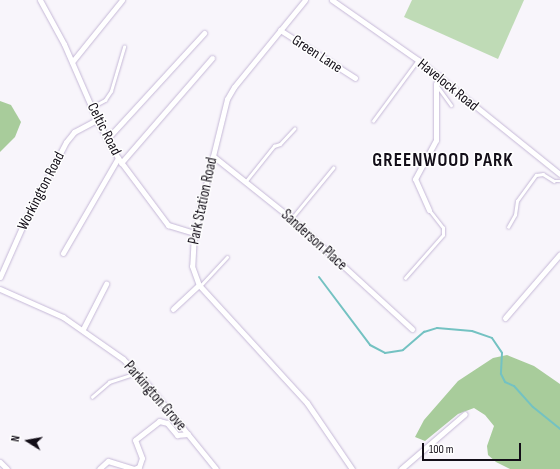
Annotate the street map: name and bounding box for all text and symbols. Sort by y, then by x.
street label: Green Lane [289,31,345,77]
street label: Havelock Road [414,55,482,115]
street label: Celtic Road [83,100,125,158]
street label: Workington Road [14,149,68,233]
district label: GREENWOOD PARK [372,150,514,172]
street label: Park Station Road [185,156,221,246]
street label: Sanderson Place [277,206,351,274]
street label: Parkington Grove [120,358,190,434]
north arrow [8,421,48,461]
text: N [9,434,23,443]
scale bar [424,435,523,461]
text: 100 m [429,442,454,457]

